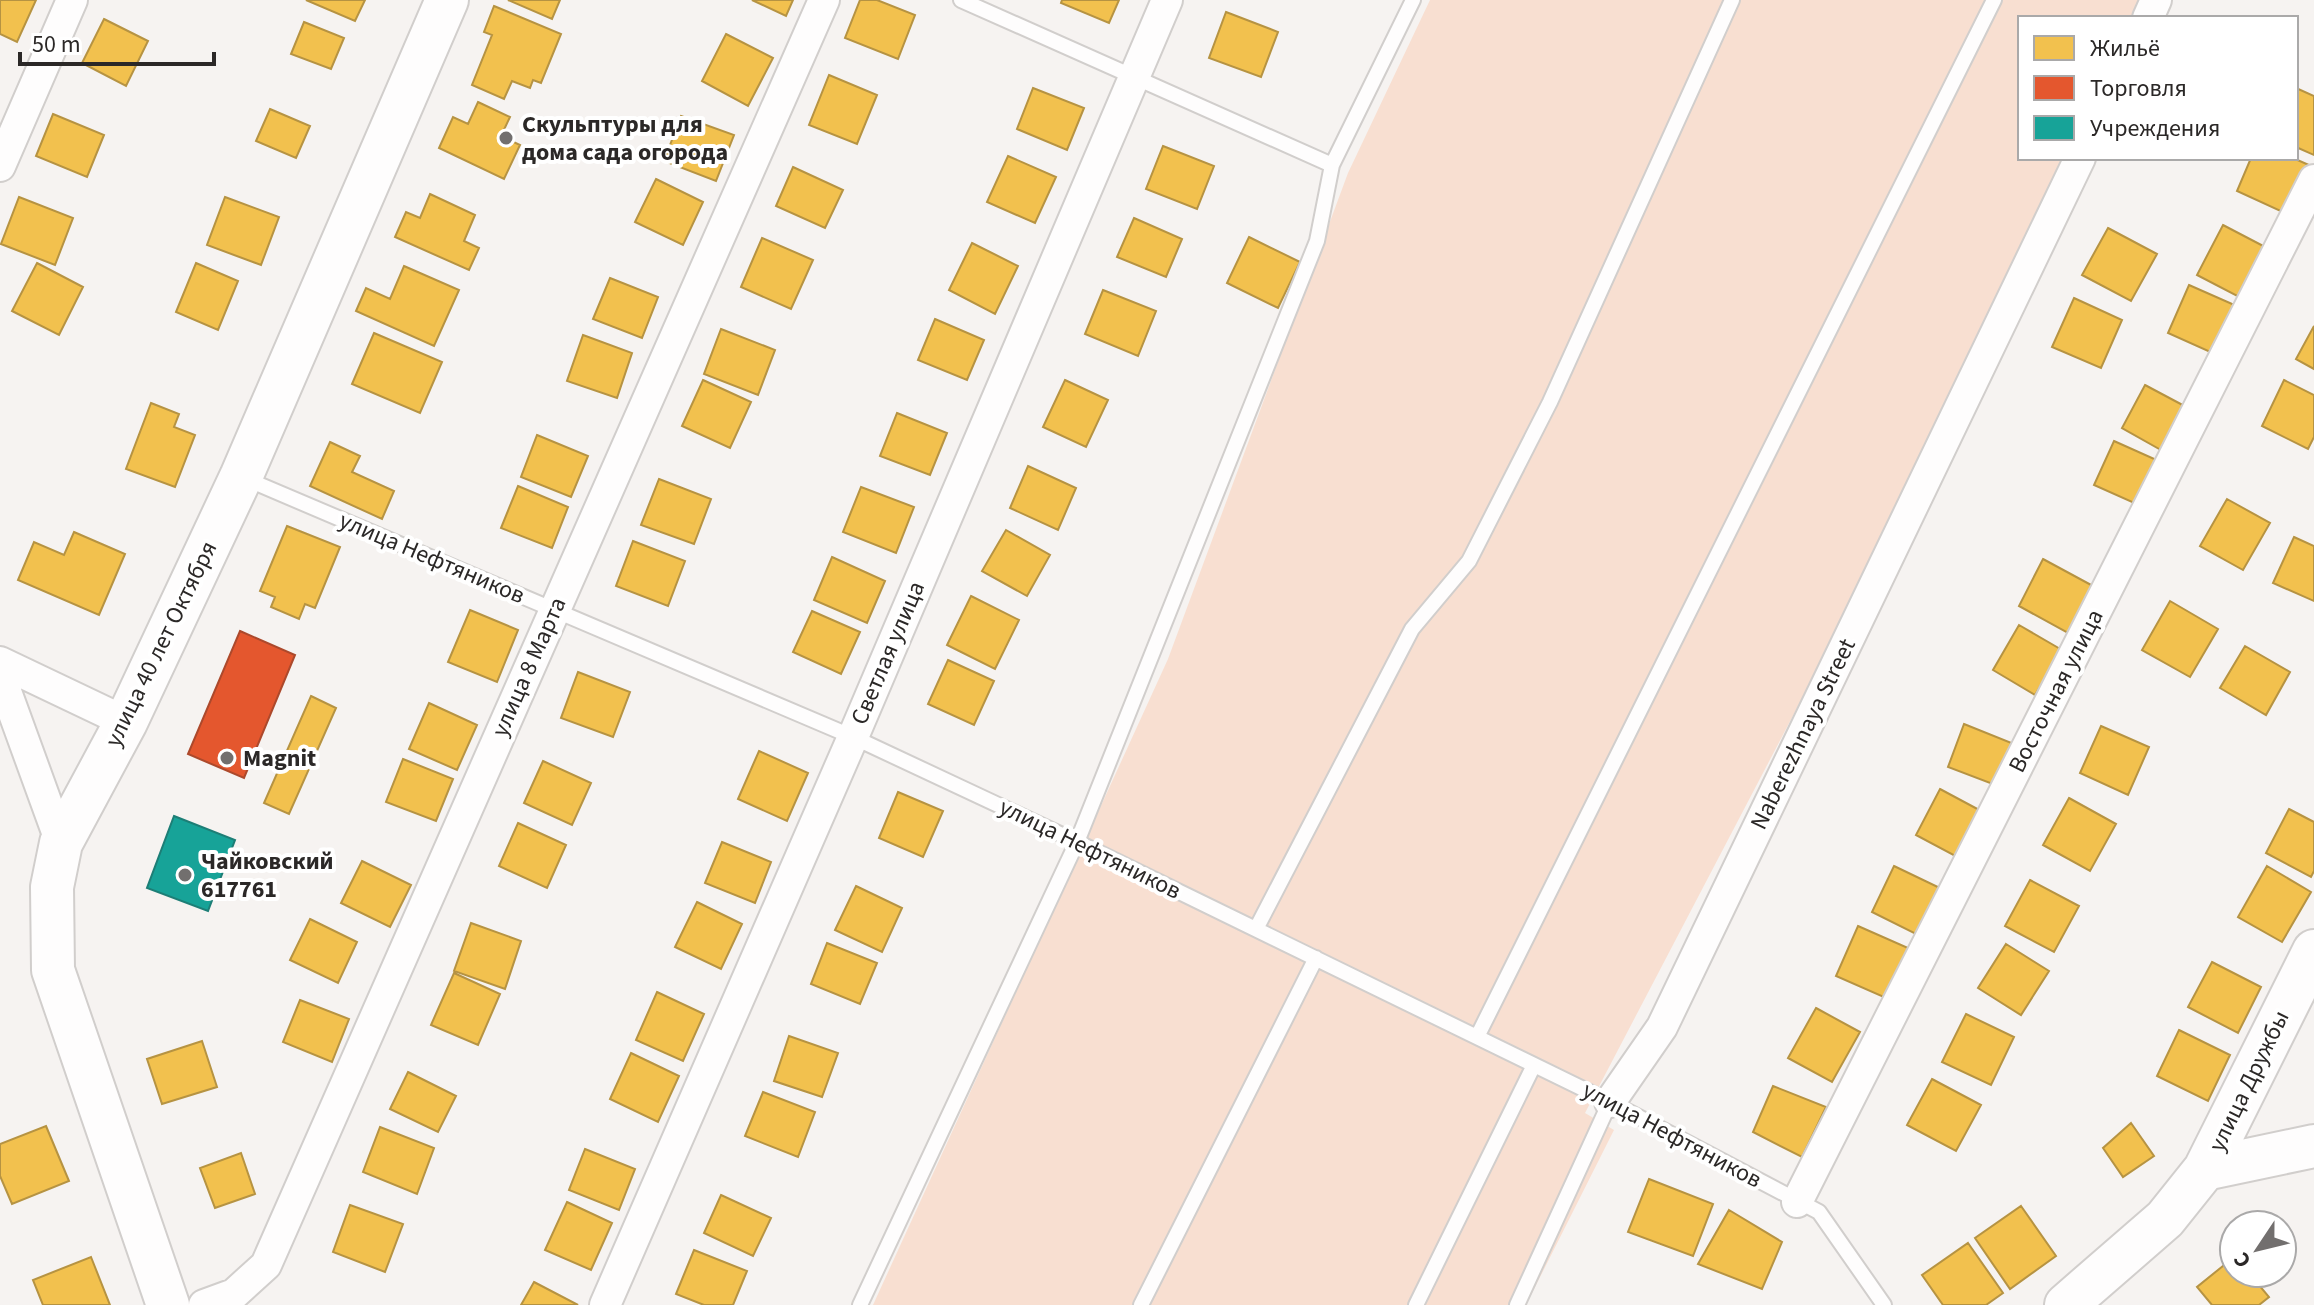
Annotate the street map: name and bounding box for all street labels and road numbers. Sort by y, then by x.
street label: улица Нефтяников [334,503,530,613]
street label: улица 40 лет Октября [96,535,226,753]
street label: Светлая улица [842,576,934,730]
street label: улица 8 Марта [483,592,575,742]
street label: Восточная улица [2000,603,2112,779]
street label: Naberezhnaya Street [1741,632,1865,836]
street label: улица Нефтяников [993,790,1187,908]
street label: улица Дружбы [2200,1004,2298,1158]
street label: улица Нефтяников [1576,1073,1768,1197]

